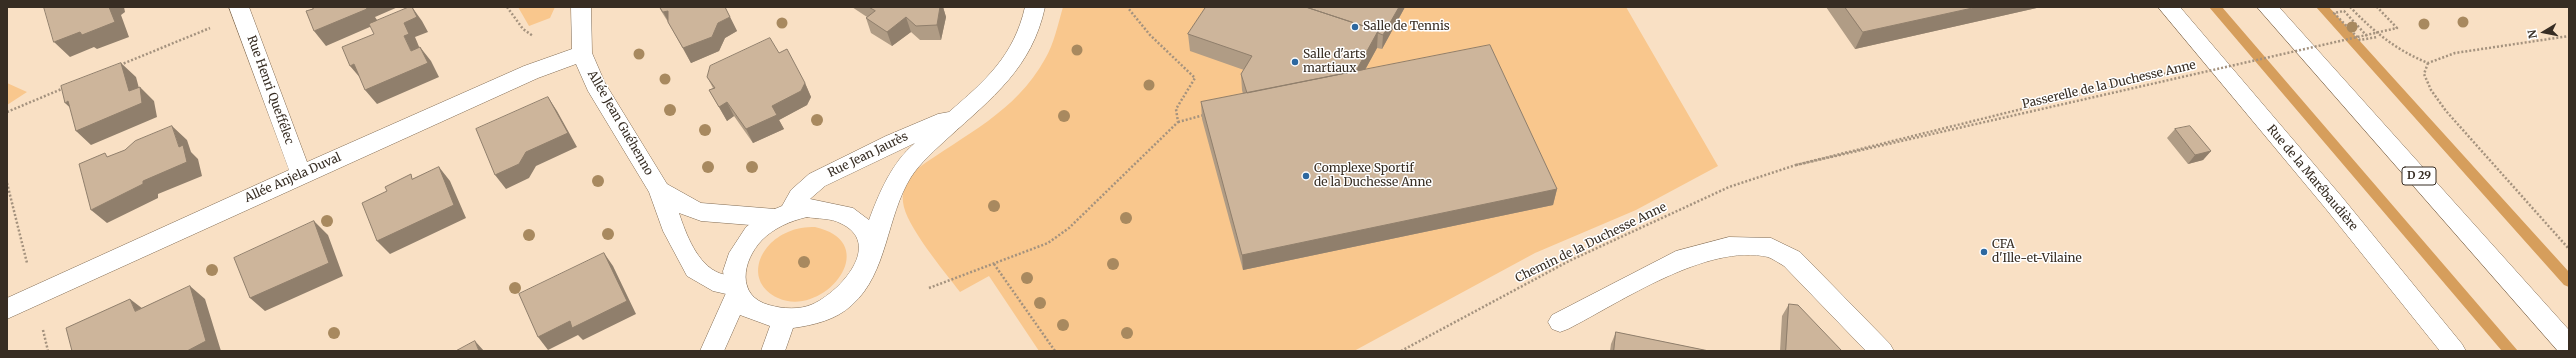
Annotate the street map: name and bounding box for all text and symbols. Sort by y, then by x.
north arrow [2524,12,2564,52]
place label: Salle de Tennis [1363,20,1450,34]
marker: Salle de Tennis [1350,22,1360,32]
text: N [2525,29,2540,40]
street label: Rue Henri Queffélec [244,34,296,146]
place label: Salle d'arts martiaux [1303,48,1366,76]
marker: Salle d'arts martiaux [1290,57,1300,67]
street label: Passerelle de la Duchesse Anne [2021,58,2197,112]
street label: Allée Jean Guéhenno [584,68,656,178]
street label: Rue de la Marébaudière [2264,122,2360,234]
street label: Rue Jean Jaurès [826,129,910,181]
street label: Allée Anjela Duval [242,150,344,206]
place label: Complexe Sportif de la Duchesse Anne [1314,162,1432,190]
road number: D 29 [2402,167,2436,185]
marker: Complexe Sportif de la Duchesse Anne [1301,171,1311,181]
street label: Chemin de la Duchesse Anne [1513,200,1669,286]
place label: CFA d'Ille-et-Vilaine [1992,238,2082,266]
marker: CFA d'Ille-et-Vilaine [1979,247,1989,257]

